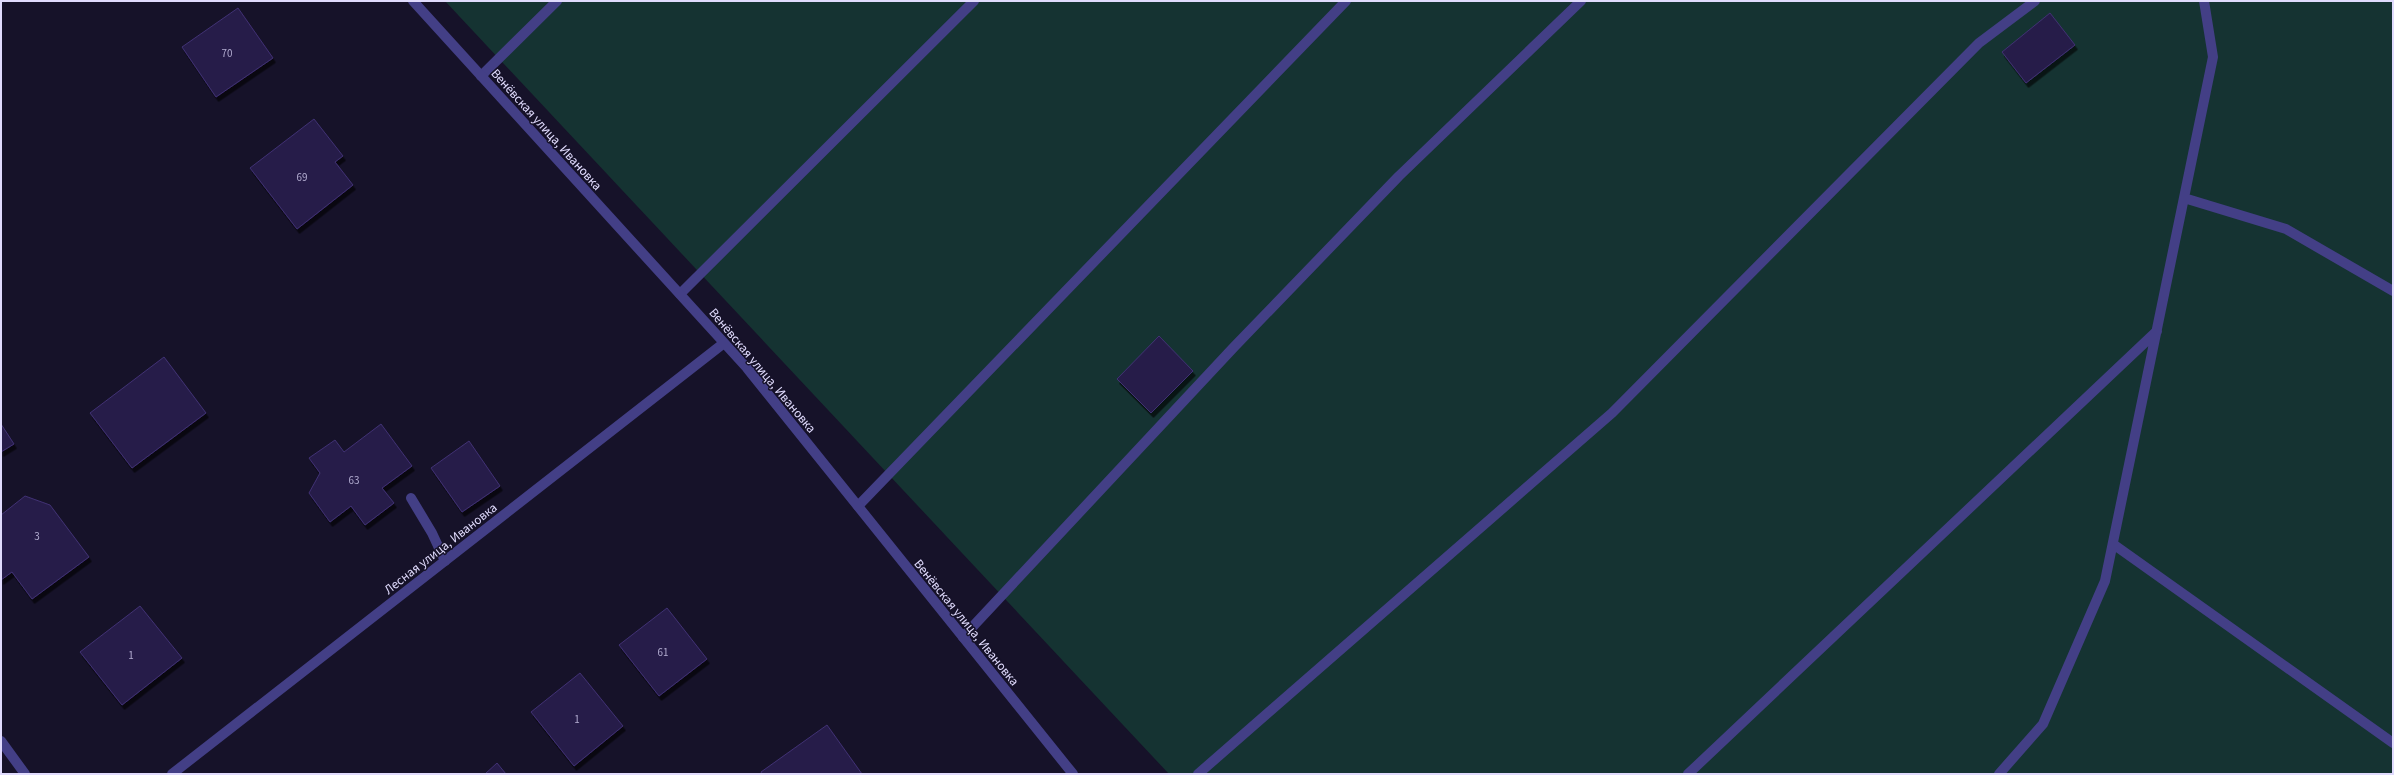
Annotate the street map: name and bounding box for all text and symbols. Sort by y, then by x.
house number: 70 [222,46,232,61]
street label: Венёвская улица, Ивановка [487,65,606,194]
house number: 69 [297,170,307,185]
street label: Венёвская улица, Ивановка [705,304,820,437]
house number: 63 [349,473,359,488]
street label: Лесная улица, Ивановка [380,499,501,599]
house number: 3 [34,529,40,544]
street label: Венёвская улица, Ивановка [910,556,1023,690]
house number: 61 [658,645,668,660]
house number: 1 [128,648,134,663]
house number: 1 [574,712,580,727]

